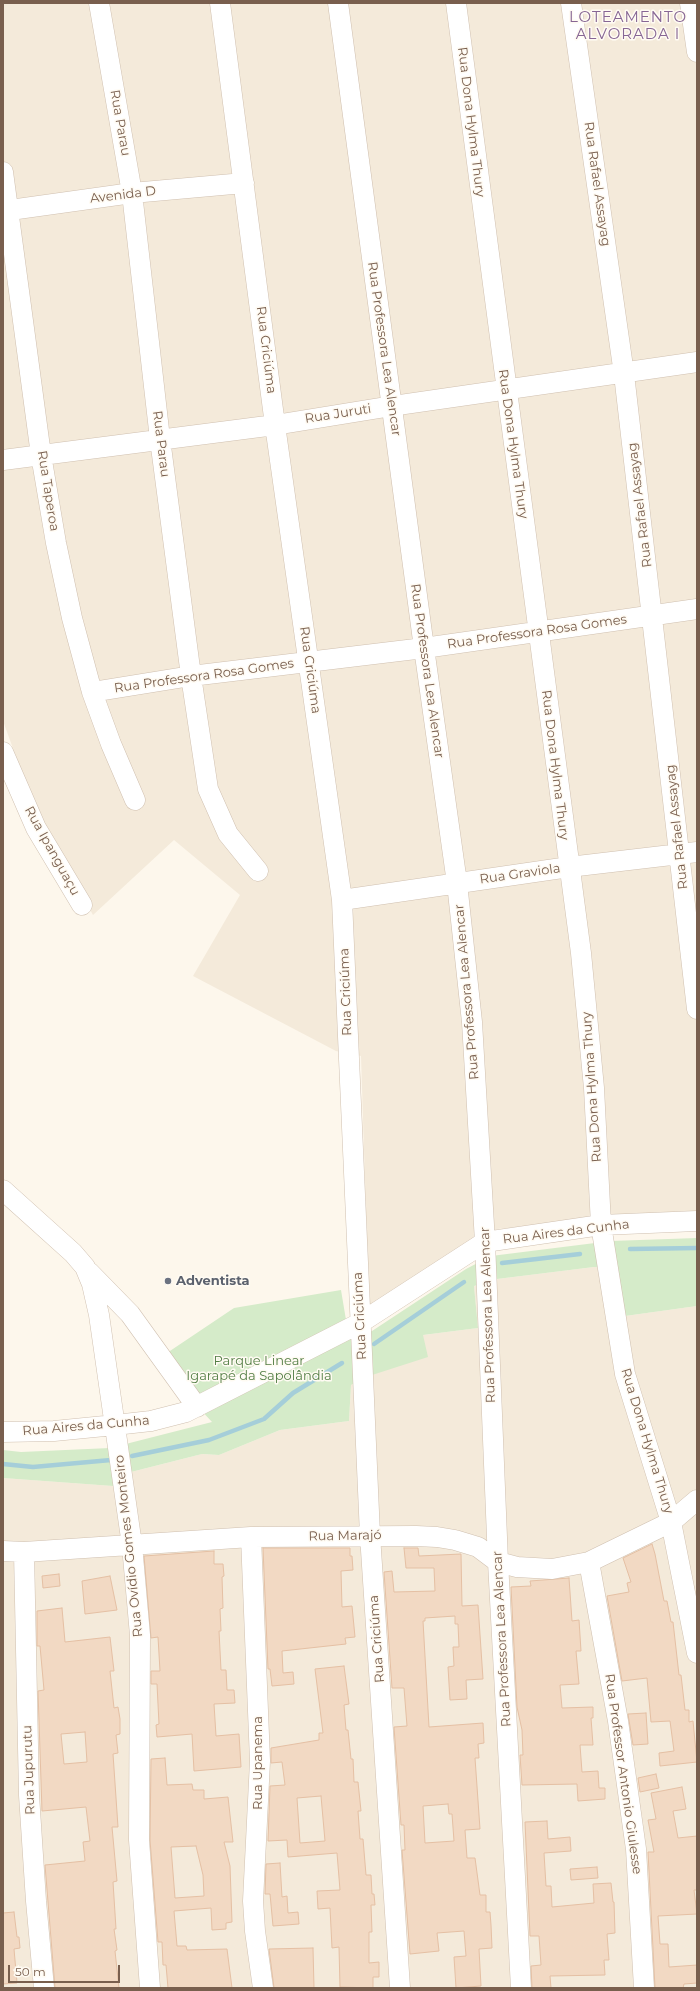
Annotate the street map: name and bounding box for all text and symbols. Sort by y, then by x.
district label: LOTEAMENTO ALVORADA I [569,9,687,44]
street label: Rua Dona Hylma Thury [454,46,488,198]
street label: Rua Parau [106,89,134,157]
street label: Rua Rafael Assayag [581,121,613,247]
street label: Avenida D [89,183,157,207]
street label: Rua Professora Lea Alencar [364,261,404,437]
street label: Rua Criciúma [253,305,279,395]
street label: Rua Dona Hylma Thury [495,368,531,520]
street label: Rua Juruti [304,401,372,427]
street label: Rua Parau [149,410,173,478]
street label: Rua Rafael Assayag [625,442,655,568]
street label: Rua Taperoa [34,450,62,532]
street label: Rua Professora Lea Alencar [407,583,447,759]
street label: Rua Professora Rosa Gomes [446,612,628,652]
street label: Rua Criciúma [296,625,324,715]
street label: Rua Professora Rosa Gomes [113,656,295,696]
street label: Rua Dona Hylma Thury [538,689,572,841]
street label: Rua Rafael Assayag [663,764,691,890]
street label: Rua Ipanguaçu [21,804,83,898]
street label: Rua Graviola [479,861,561,887]
street label: Rua Professora Lea Alencar [452,904,482,1080]
street label: Rua Criciúma [337,948,355,1036]
street label: Rua Dona Hylma Thury [579,1011,605,1163]
street label: Rua Aires da Cunha [502,1216,630,1248]
street label: Rua Professora Lea Alencar [477,1227,499,1403]
street label: Rua Criciúma [350,1272,370,1360]
place label: Adventista [176,1273,250,1289]
marker: Adventista [163,1276,173,1286]
park label: Parque Linear Igarapé da Sapolândia [186,1353,332,1384]
street label: Rua Dona Hylma Thury [617,1366,677,1516]
street label: Rua Aires da Cunha [22,1413,150,1439]
street label: Rua Ovídio Gomes Monteiro [112,1454,146,1638]
street label: Rua Marajó [308,1528,382,1544]
street label: Rua Professora Lea Alencar [490,1551,514,1727]
street label: Rua Criciúma [366,1595,388,1683]
street label: Rua Professor Antonio Giulesse [601,1673,645,1875]
street label: Rua Upanema [250,1716,266,1810]
street label: Rua Jupurutu [20,1725,38,1815]
scale bar [10,1957,122,1983]
text: 50 m [15,1964,46,1979]

